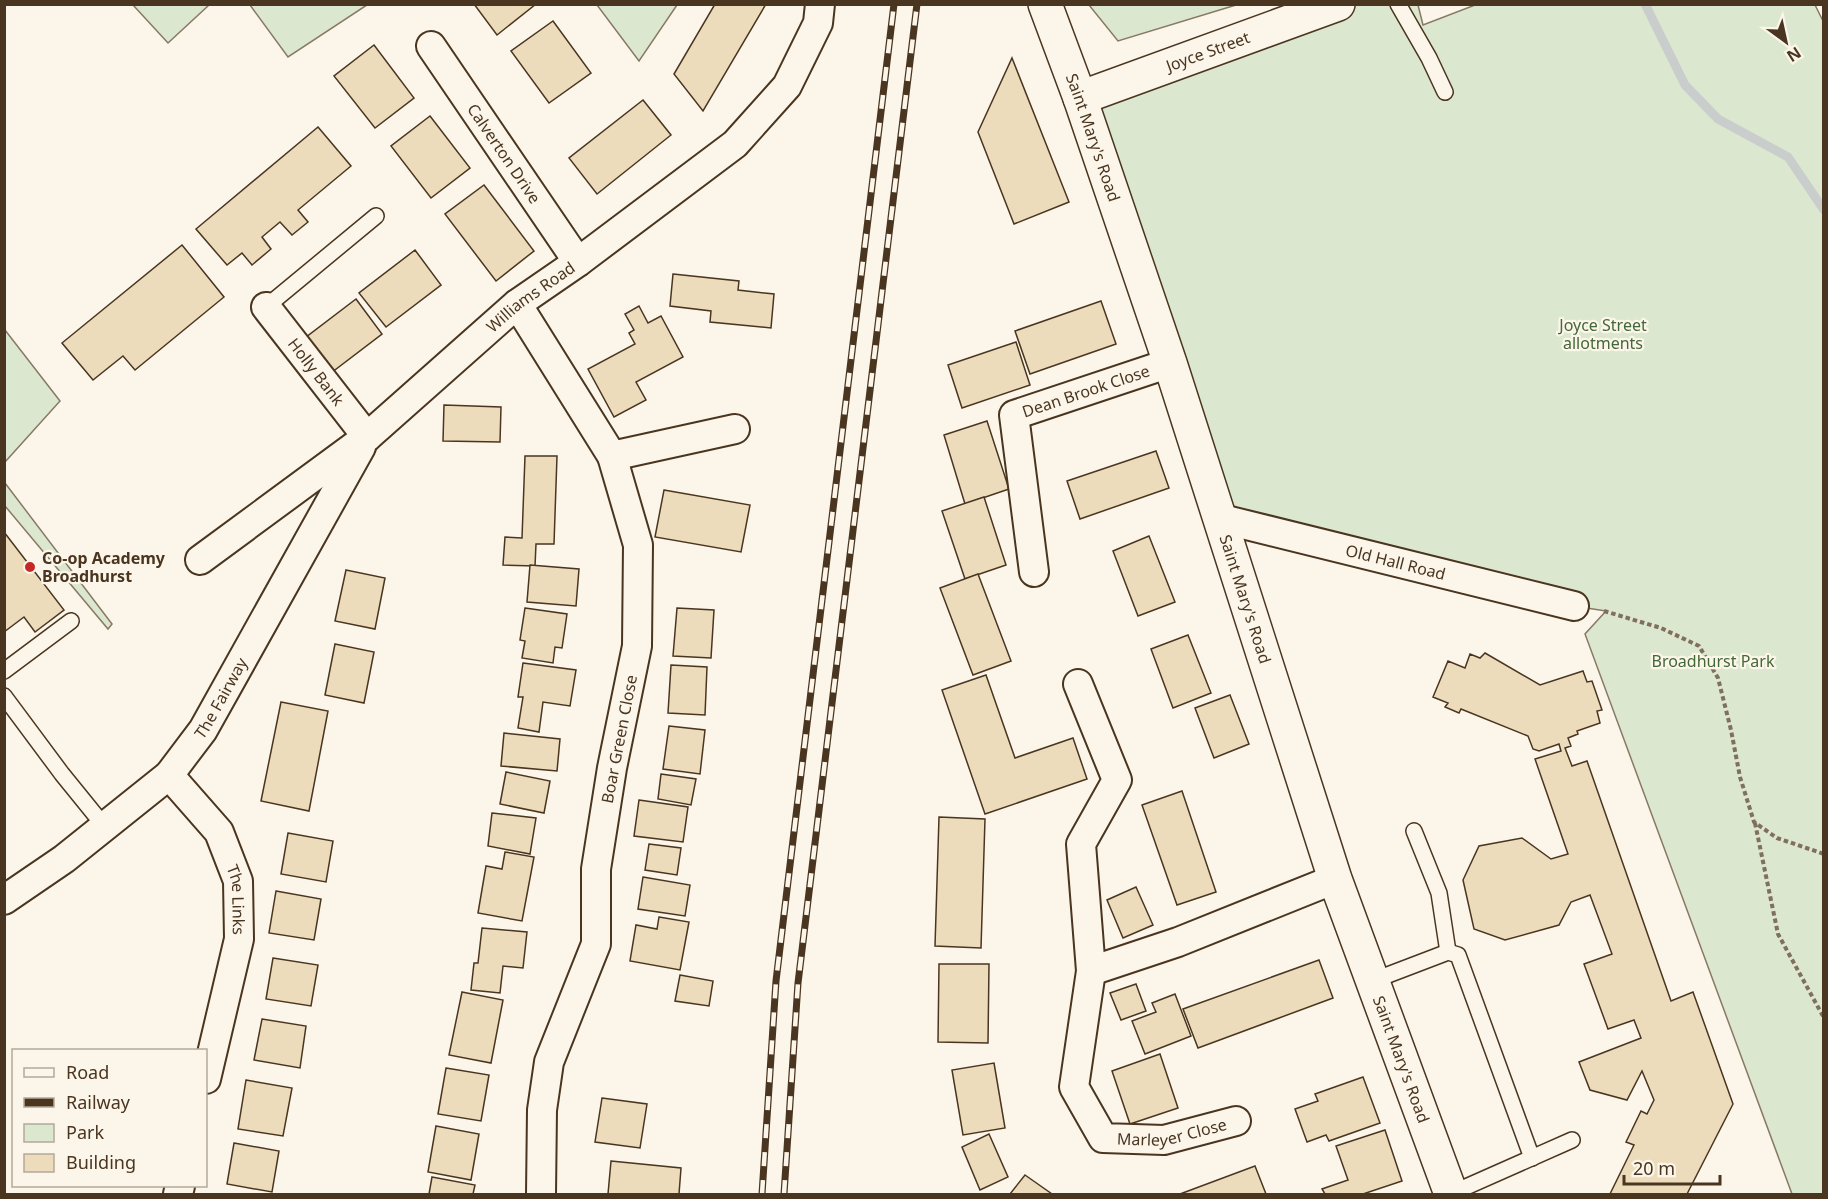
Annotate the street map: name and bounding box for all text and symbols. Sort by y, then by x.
north arrow [1756,12,1816,72]
street label: Joyce Street [1161,26,1253,77]
text: N [1783,42,1806,67]
street label: Saint Mary's Road [1061,70,1125,205]
street label: Calverton Drive [462,99,546,208]
street label: Williams Road [481,256,579,337]
park label: Joyce Street allotments [1557,314,1647,354]
street label: Holly Bank [283,333,350,410]
street label: Dean Brook Close [1019,360,1153,423]
street label: Saint Mary's Road [1215,532,1276,666]
street label: Old Hall Road [1343,539,1448,585]
place label: Co-op Academy Broadhurst [42,547,166,587]
marker: Co-op Academy Broadhurst [23,560,37,574]
park label: Broadhurst Park [1652,650,1775,672]
street label: The Fairway [189,653,253,743]
street label: Boar Green Close [596,673,642,805]
street label: The Links [222,861,250,935]
street label: Saint Mary's Road [1368,993,1435,1126]
legend [12,1049,207,1187]
text: Road [66,1060,109,1084]
text: Railway [66,1090,131,1114]
street label: Marleyer Close [1116,1113,1229,1151]
text: Park [66,1120,104,1144]
scale bar [1624,1148,1720,1186]
text: Building [66,1150,136,1174]
text: 20 m [1633,1156,1675,1180]

